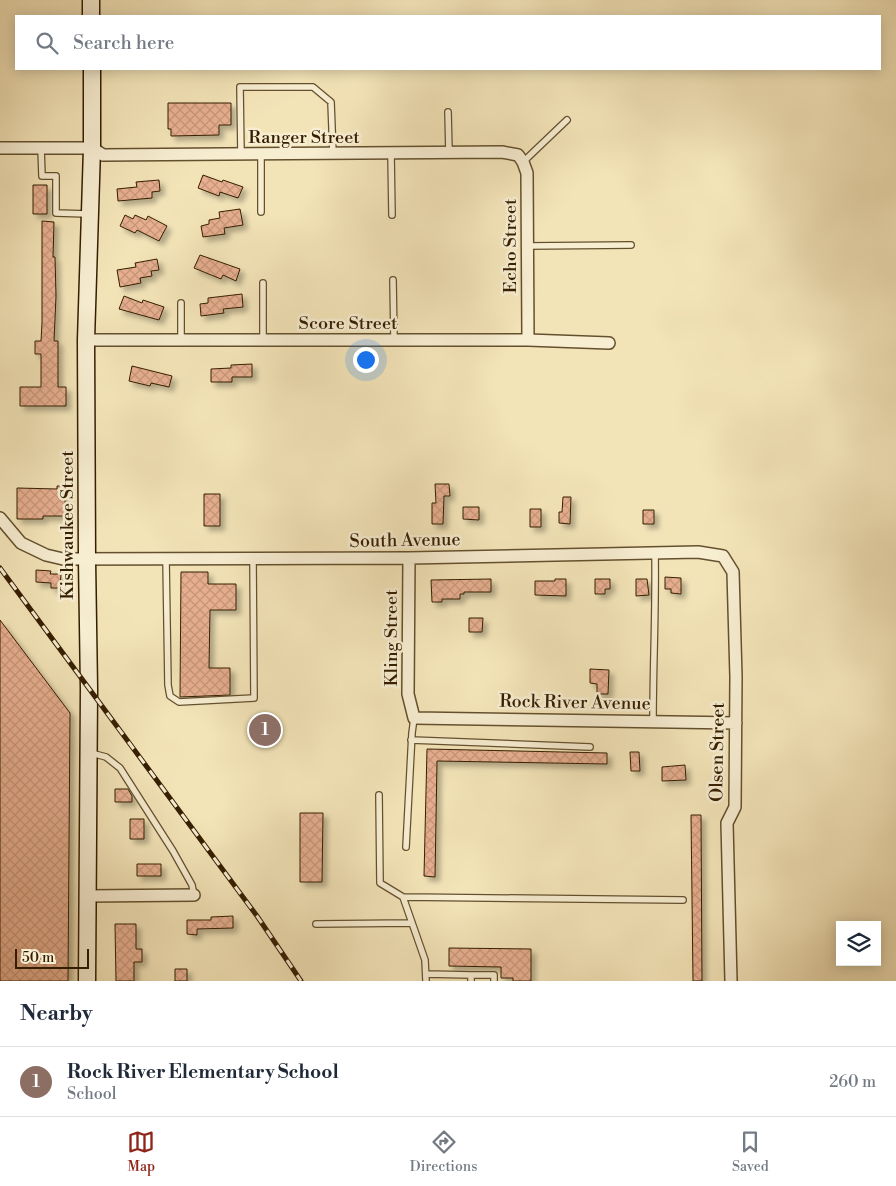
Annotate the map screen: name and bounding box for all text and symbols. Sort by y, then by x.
search box [15,15,881,70]
icon: search [33,29,61,57]
text: Search here [73,31,174,55]
street label: Ranger Street [248,126,360,149]
street label: Echo Street [499,198,522,293]
street label: Score Street [299,312,398,335]
your location [353,347,379,373]
street label: Kishwaukee Street [56,450,79,600]
street label: South Avenue [349,528,461,553]
street label: Kling Street [380,589,403,687]
street label: Rock River Avenue [499,690,651,715]
street label: Olsen Street [705,701,730,802]
pin: 1 [249,711,281,749]
map controls [836,921,881,966]
button: layers [836,921,881,966]
scale bar [15,946,89,969]
text: 50 m [22,949,54,967]
text: Nearby [20,1001,93,1027]
text: Rock River Elementary School [67,1060,339,1084]
text: 1 [32,1072,40,1092]
text: 260 m [829,1072,876,1092]
text: School [67,1084,116,1104]
tab: Map [127,1128,155,1176]
tab: Directions [410,1128,477,1176]
tab: Saved [732,1128,769,1176]

